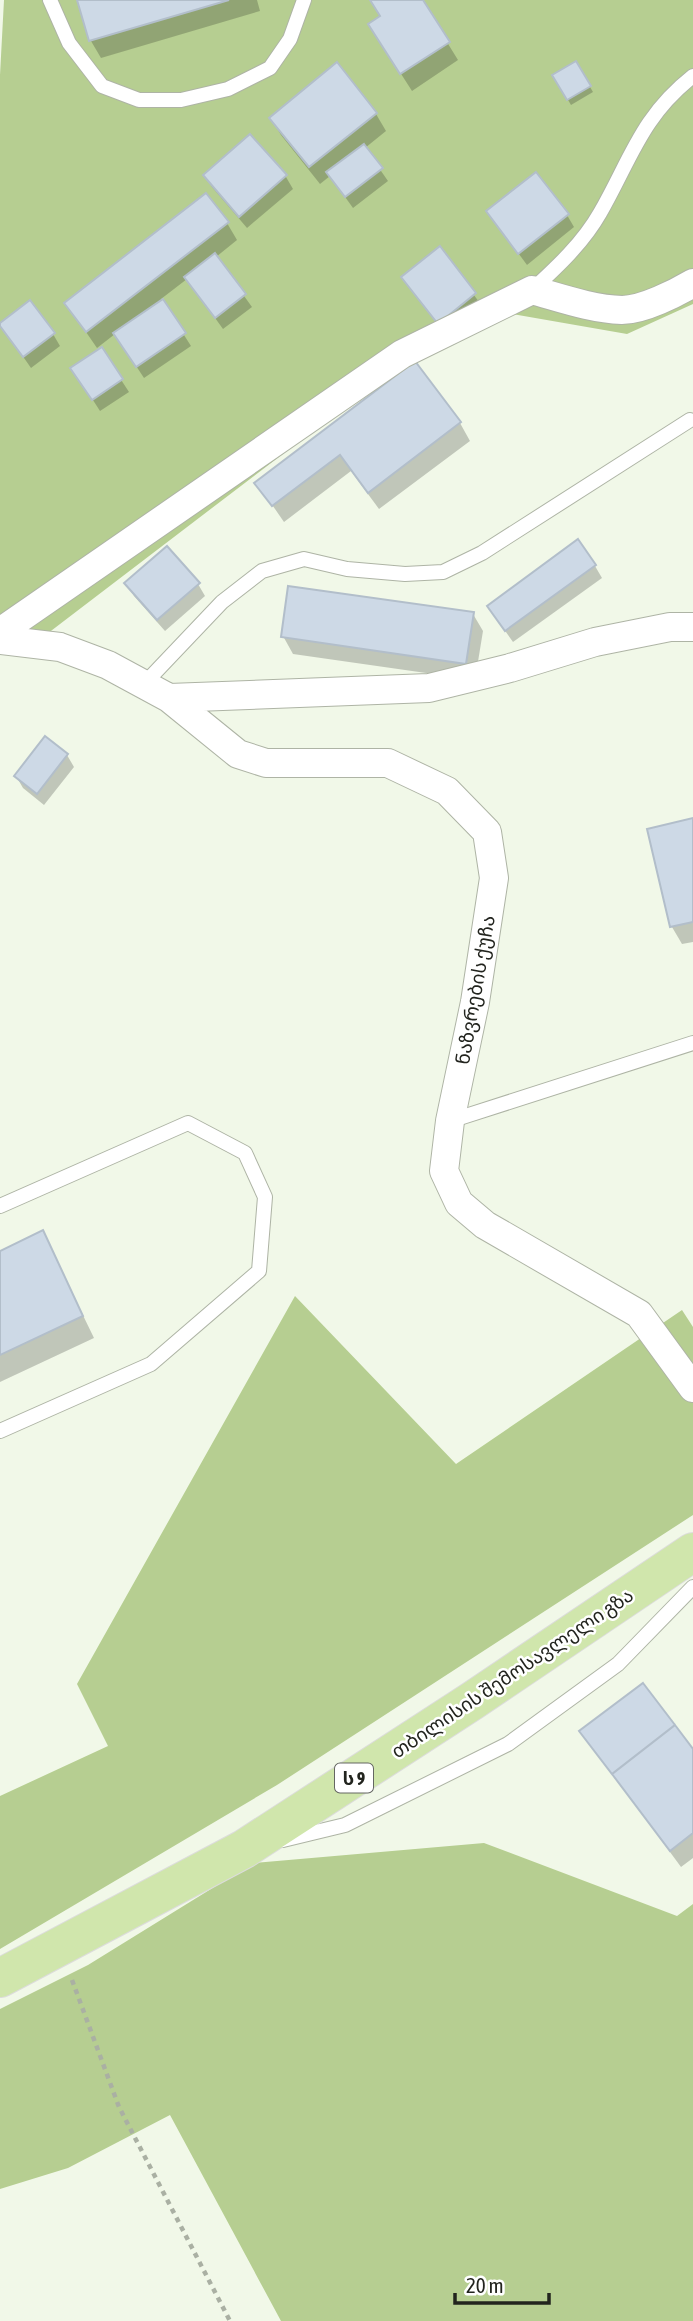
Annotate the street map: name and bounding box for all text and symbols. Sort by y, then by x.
street label: ნაზვრების ქუჩა [451,914,500,1066]
street label: თბილისის შემოსავლელი გზა [387,1584,638,1764]
road number: ს 9 [335,1764,373,1792]
scale bar [455,2262,550,2306]
text: 20 m [466,2273,504,2297]

